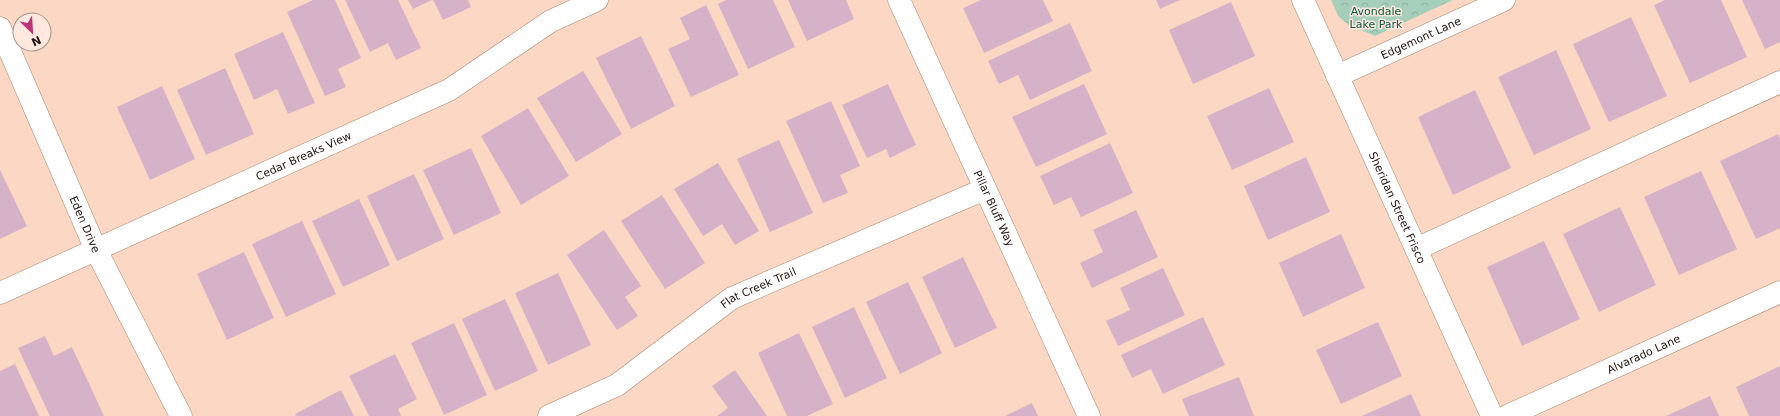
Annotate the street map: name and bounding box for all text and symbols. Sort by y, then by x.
park label: Avondale Lake Park [1350,5,1403,31]
north arrow [12,12,52,52]
street label: Edgemont Lane [1379,14,1463,62]
text: N [29,33,43,48]
street label: Cedar Breaks View [254,129,353,183]
street label: Sheridan Street Frisco [1366,150,1428,266]
street label: Pillar Bluff Way [971,168,1017,249]
street label: Eden Drive [67,194,103,255]
street label: Flat Creek Trail [718,265,798,311]
street label: Alvarado Lane [1605,332,1682,376]

